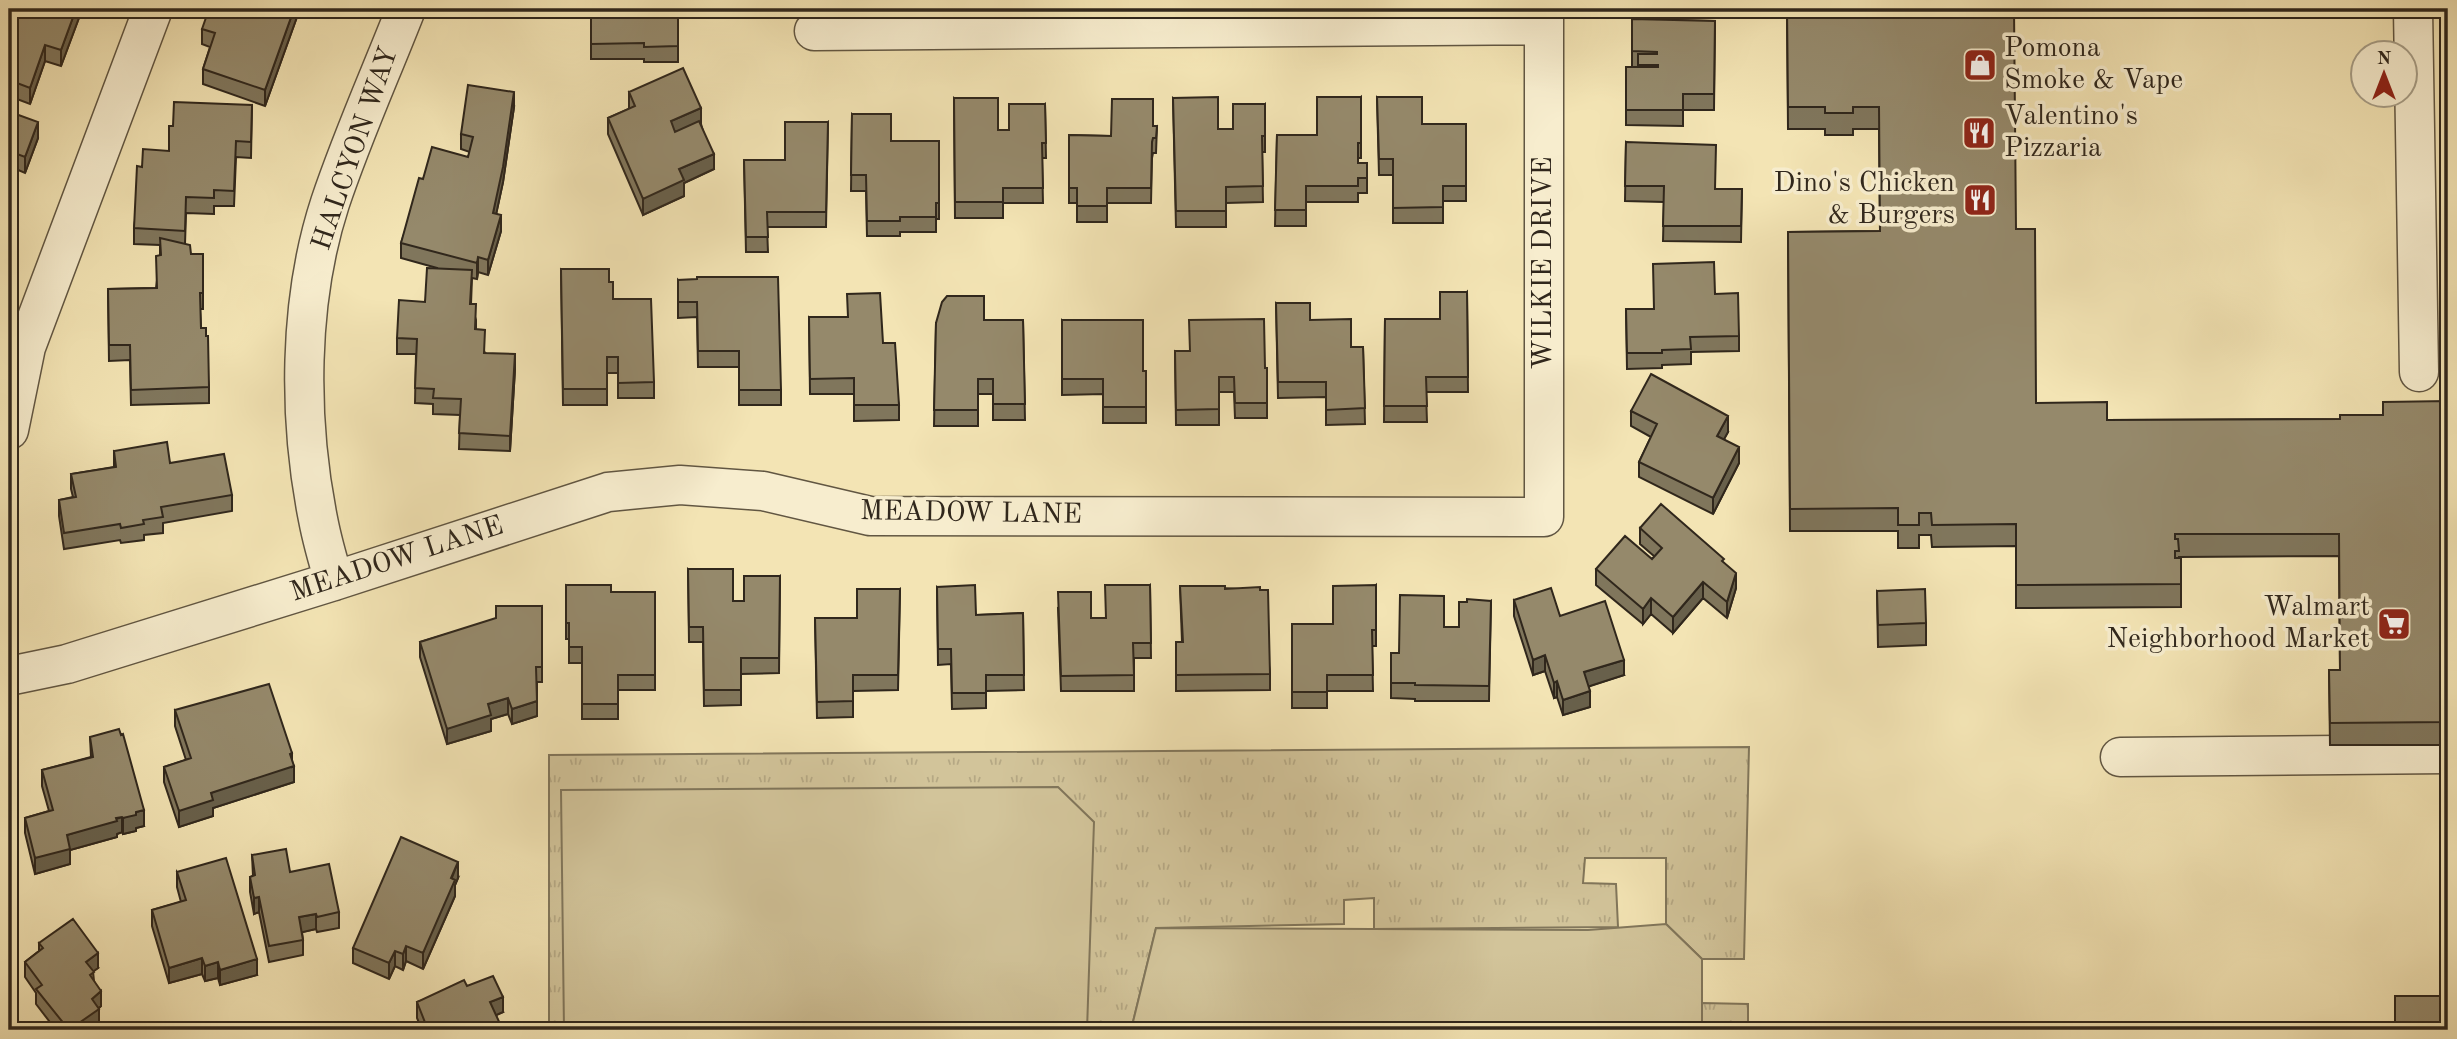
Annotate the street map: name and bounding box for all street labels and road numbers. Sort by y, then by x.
street label: HALCYON WAY [308,44,404,254]
street label: WILKIE DRIVE [1530,157,1558,369]
street label: MEADOW LANE [860,498,1082,530]
street label: MEADOW LANE [287,512,507,608]

